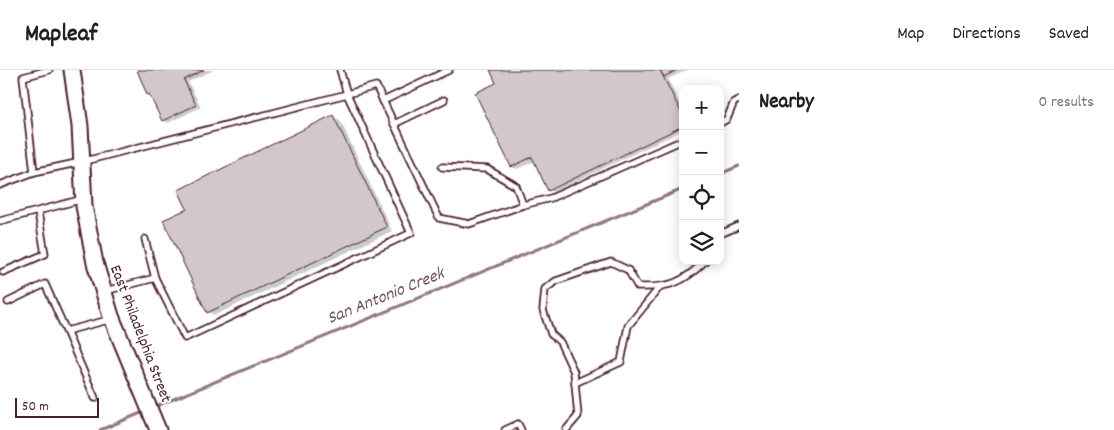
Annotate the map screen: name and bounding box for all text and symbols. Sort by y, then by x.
text: Mapleaf [25,18,97,52]
text: Map [897,22,924,47]
text: Directions [952,22,1021,47]
text: Saved [1049,22,1089,47]
map controls [679,85,724,265]
button: + [679,85,724,130]
text: Nearby [759,88,814,118]
text: 0 results [1039,91,1094,114]
button: − [679,130,724,175]
button: locate [679,175,724,220]
button: layers [679,220,724,265]
street label: East Philadelphia Street [103,262,177,406]
water label: San Antonio Creek [324,262,450,332]
scale bar [15,395,99,418]
text: 50 m [22,397,49,417]

